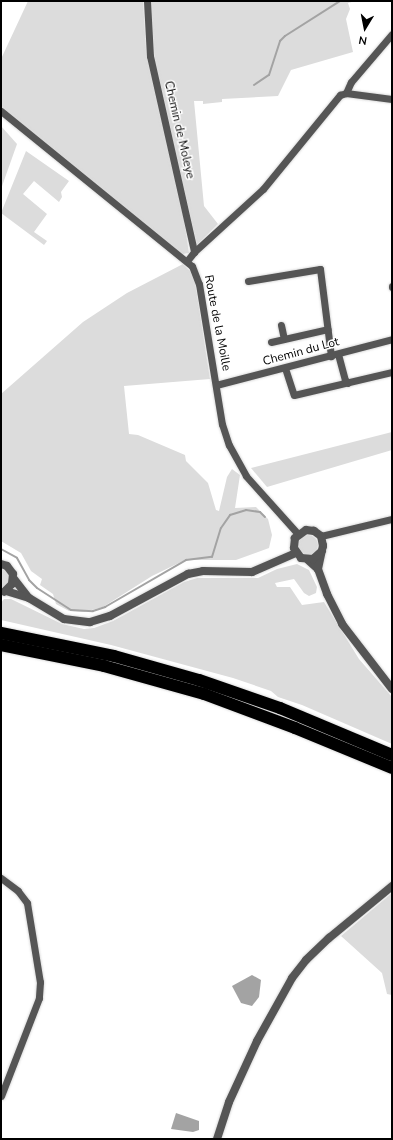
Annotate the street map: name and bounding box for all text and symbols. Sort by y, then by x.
north arrow [345,8,385,48]
text: N [357,32,368,48]
street label: Chemin de Moleye [161,80,197,180]
street label: Route de la Moille [201,274,233,372]
street label: Chemin du Lot [261,335,341,369]

